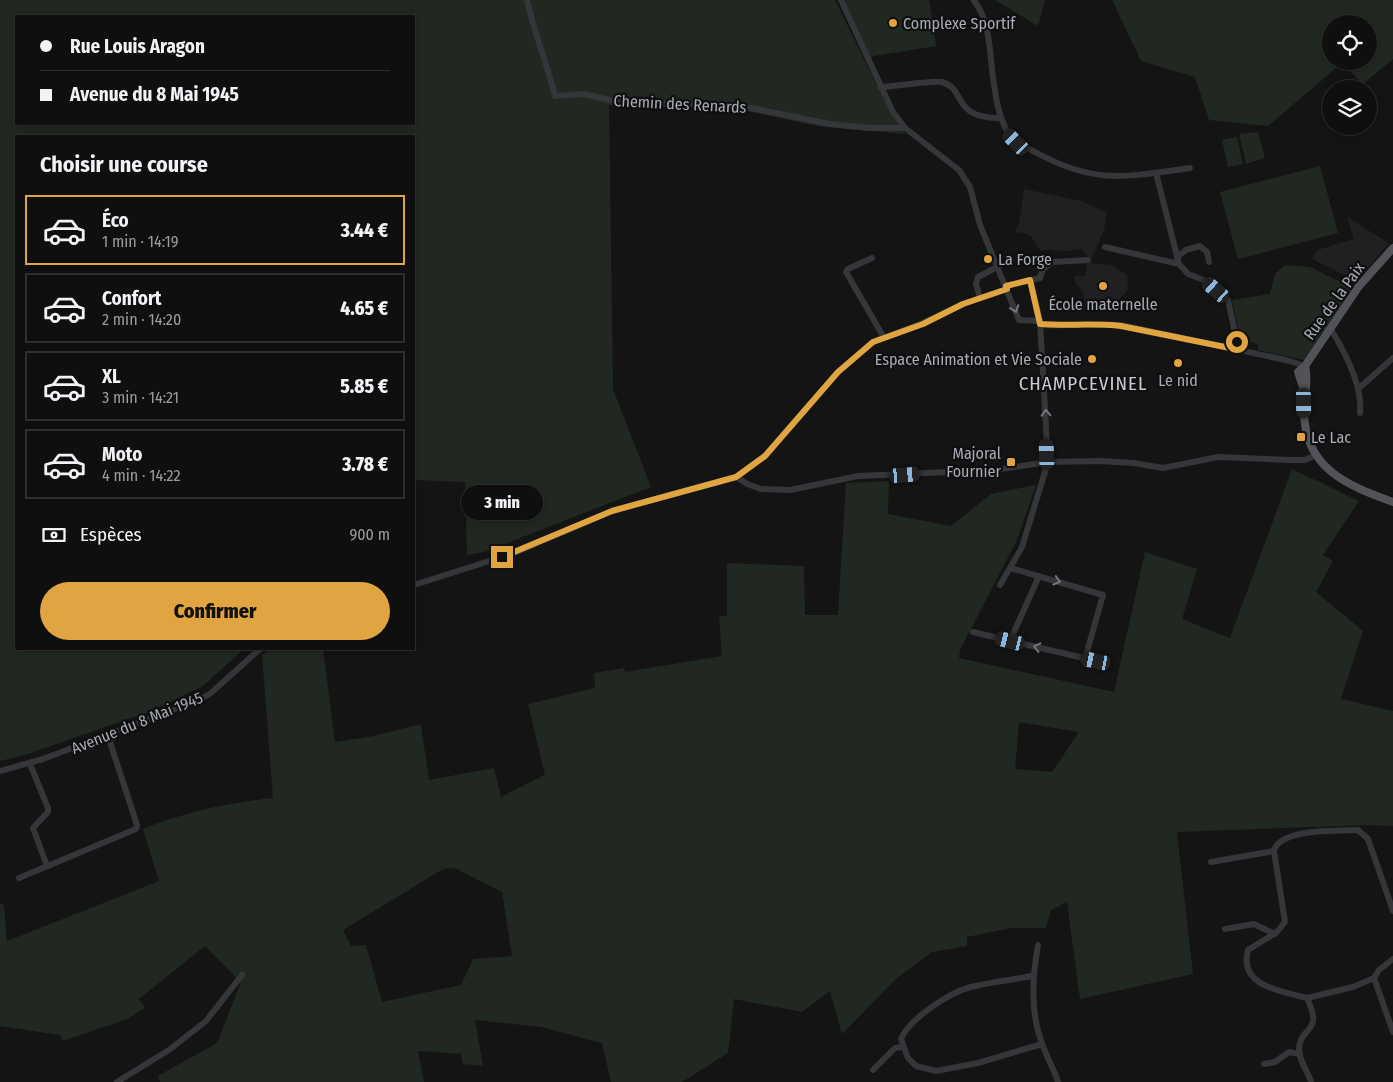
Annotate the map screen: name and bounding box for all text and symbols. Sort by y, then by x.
place label: Complexe Sportif [903,14,1016,33]
map controls [1322,15,1377,135]
button: locate [1322,15,1377,70]
marker: Complexe Sportif [887,17,899,29]
text: Rue Louis Aragon [70,35,205,58]
button: layers [1322,80,1377,135]
text: Avenue du 8 Mai 1945 [70,83,239,106]
street label: Chemin des Renards [613,91,747,117]
car [1000,126,1031,158]
text: Choisir une course [40,151,208,178]
icon: car [42,208,87,253]
text: Éco [102,209,129,232]
text: 3.44 € [341,219,388,242]
text: 1 min · 14:19 [102,232,178,251]
place label: La Forge [998,250,1052,269]
marker: La Forge [982,253,994,265]
street label: Rue de la Paix [1300,259,1368,343]
car [1199,274,1232,306]
marker: École maternelle [1097,280,1109,292]
icon: car [42,286,87,331]
text: Confort [102,287,162,310]
place label: École maternelle [1048,295,1158,314]
text: 4.65 € [340,297,388,320]
one-way arrow [1009,305,1019,313]
text: 2 min · 14:20 [102,310,181,329]
route start [1226,331,1248,353]
place label: Espace Animation et Vie Sociale [875,350,1082,369]
marker: Espace Animation et Vie Sociale [1086,353,1098,365]
marker: Le nid [1172,357,1184,369]
icon: car [42,364,87,409]
text: XL [102,365,121,388]
place label: Le nid [1158,371,1198,390]
district label: CHAMPCEVINEL [1019,372,1147,395]
text: 5.85 € [340,375,388,398]
text: 3 min · 14:21 [102,388,179,407]
car [1296,388,1311,418]
one-way arrow [1041,409,1051,417]
place label: Le Lac [1311,428,1351,447]
marker: Le Lac [1295,431,1307,443]
car [1038,439,1055,469]
icon: car [42,442,87,487]
text: Moto [102,443,142,466]
place label: Majoral Fournier [946,444,1001,481]
text: 3.78 € [342,453,388,476]
marker: Majoral Fournier [1005,456,1017,468]
text: 4 min · 14:22 [102,466,181,485]
car [889,466,920,484]
callout: 3 min [461,484,543,520]
text: 3 min [484,493,520,512]
icon: cash [40,521,68,549]
text: Espèces [80,523,142,546]
text: 900 m [349,525,390,544]
route end [491,546,513,568]
one-way arrow [1052,576,1060,586]
button: Confirmer [40,582,390,640]
car [993,630,1026,652]
one-way arrow [1034,643,1042,653]
car [1079,651,1112,671]
street label: Avenue du 8 Mai 1945 [68,688,206,758]

